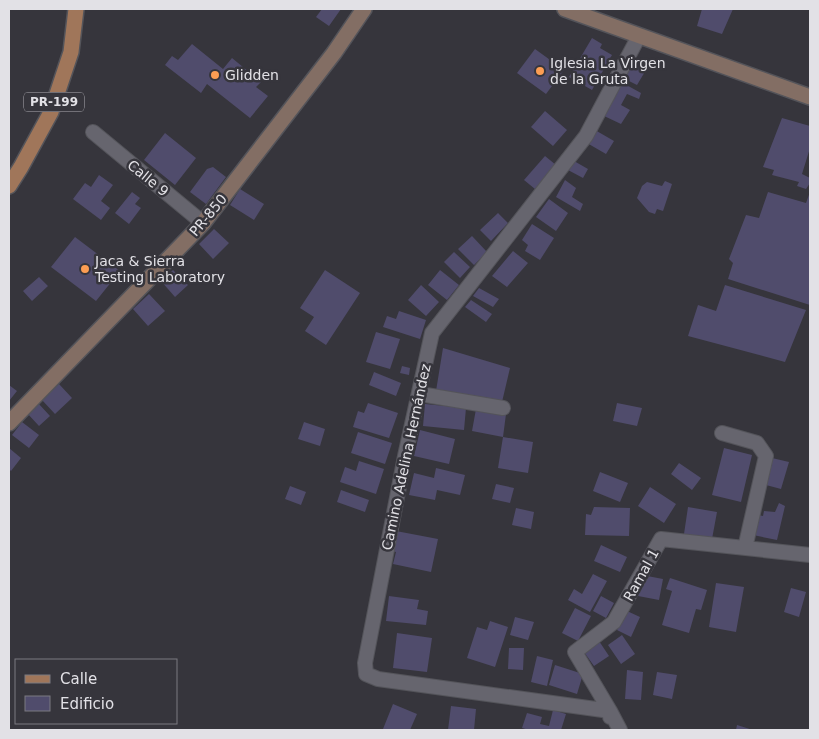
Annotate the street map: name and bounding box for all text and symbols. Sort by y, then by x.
place label: Iglesia La Virgen de la Gruta [550,55,666,87]
marker: Iglesia La Virgen de la Gruta [534,65,546,77]
place label: Glidden [225,67,279,83]
marker: Glidden [209,69,221,81]
road number: PR-199 [24,92,84,111]
street label: Calle 9 [124,157,172,199]
street label: PR-850 [186,191,230,239]
place label: Jaca & Sierra Testing Laboratory [94,253,225,285]
marker: Jaca & Sierra Testing Laboratory [79,263,91,275]
street label: Camino Adelina Hernández [378,362,434,552]
street label: Ramal 1 [620,546,662,604]
legend [15,659,178,724]
text: Calle [60,670,97,688]
text: Edificio [60,695,114,713]

